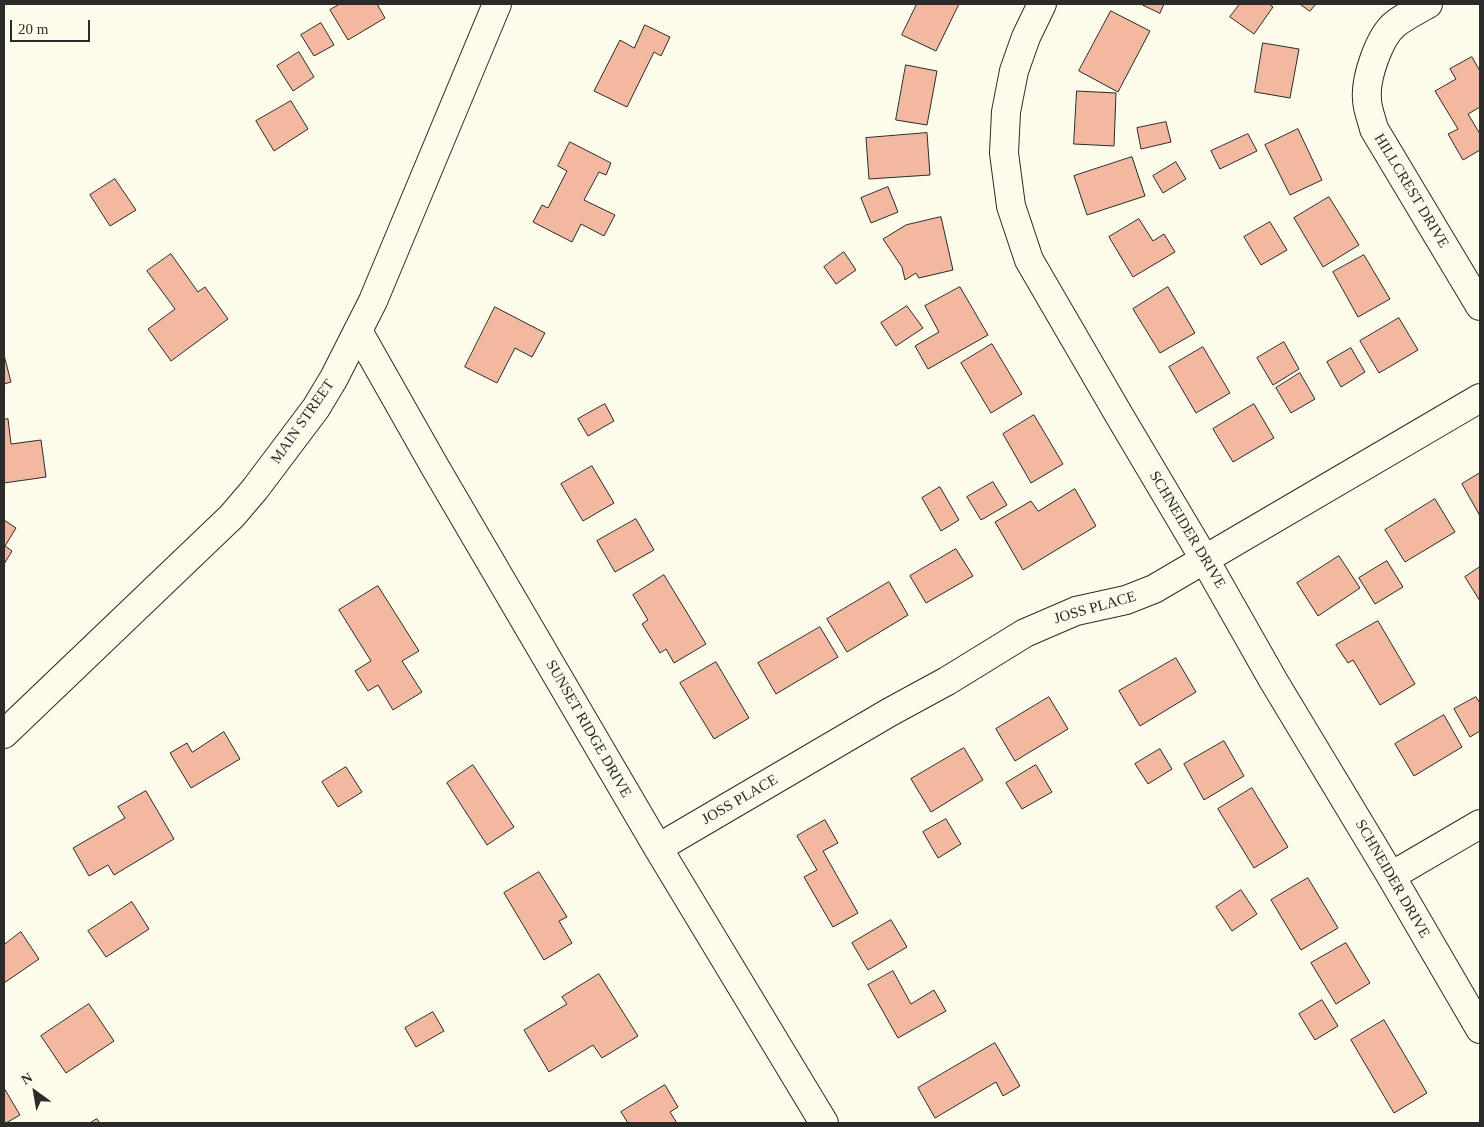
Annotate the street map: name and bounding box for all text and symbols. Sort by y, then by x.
scale bar [12,10,92,42]
text: 20 m [18,21,48,37]
street label: HILLCREST DRIVE [1370,130,1452,252]
street label: MAIN STREET [267,376,339,468]
street label: SCHNEIDER DRIVE [1145,468,1229,592]
street label: JOSS PLACE [1052,588,1138,628]
street label: SUNSET RIDGE DRIVE [541,657,635,801]
street label: JOSS PLACE [699,771,781,829]
street label: SCHNEIDER DRIVE [1351,817,1433,941]
north arrow [10,1067,60,1117]
text: N [19,1070,35,1088]

